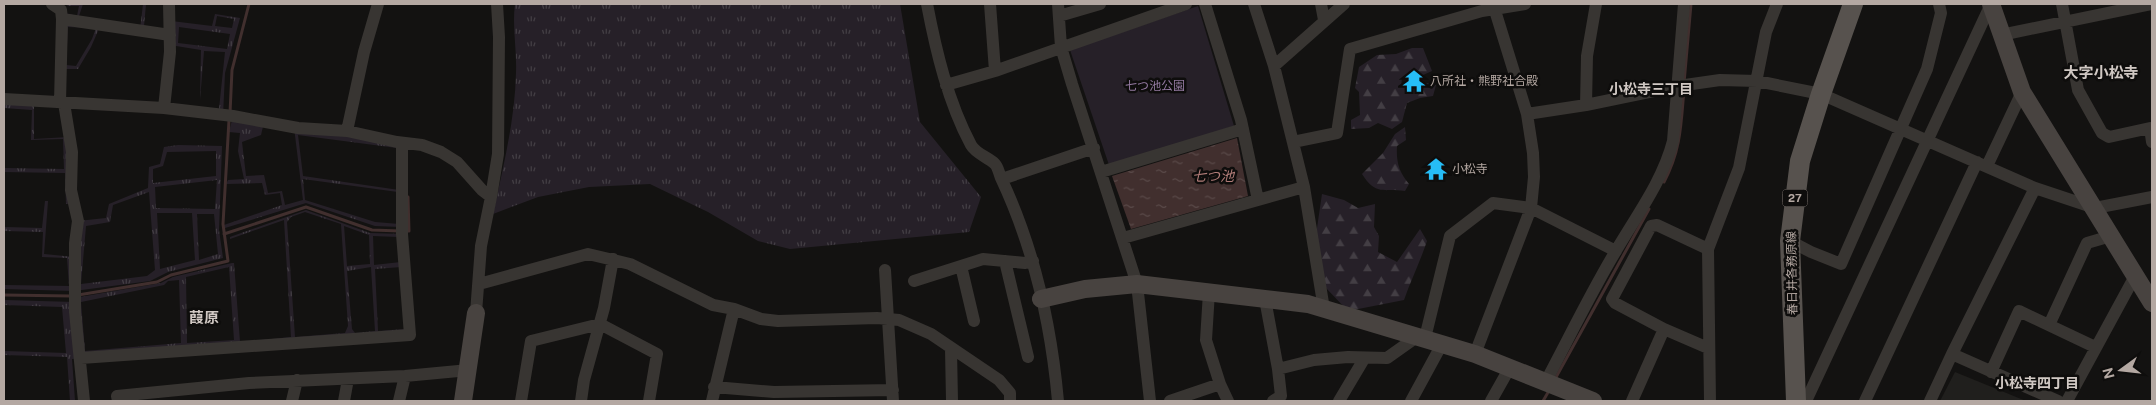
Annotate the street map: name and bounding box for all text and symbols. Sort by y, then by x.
district label: 大字小松寺 [2063,64,2139,81]
temple icon: 八所社・熊野社合殿 [1401,68,1427,94]
place label: 八所社・熊野社合殿 [1430,74,1538,88]
park label: 七つ池公園 [1125,79,1185,93]
district label: 小松寺三丁目 [1609,81,1693,97]
temple icon: 小松寺 [1423,156,1449,182]
place label: 小松寺 [1452,162,1488,176]
water label: 七つ池 [1192,168,1236,184]
road number: 27 [1782,190,1808,207]
street label: 春日井各務原線 [1784,231,1800,315]
district label: 葭原 [189,309,219,326]
north arrow [2096,345,2146,395]
text: N [2099,366,2118,381]
district label: 小松寺四丁目 [1995,375,2079,391]

